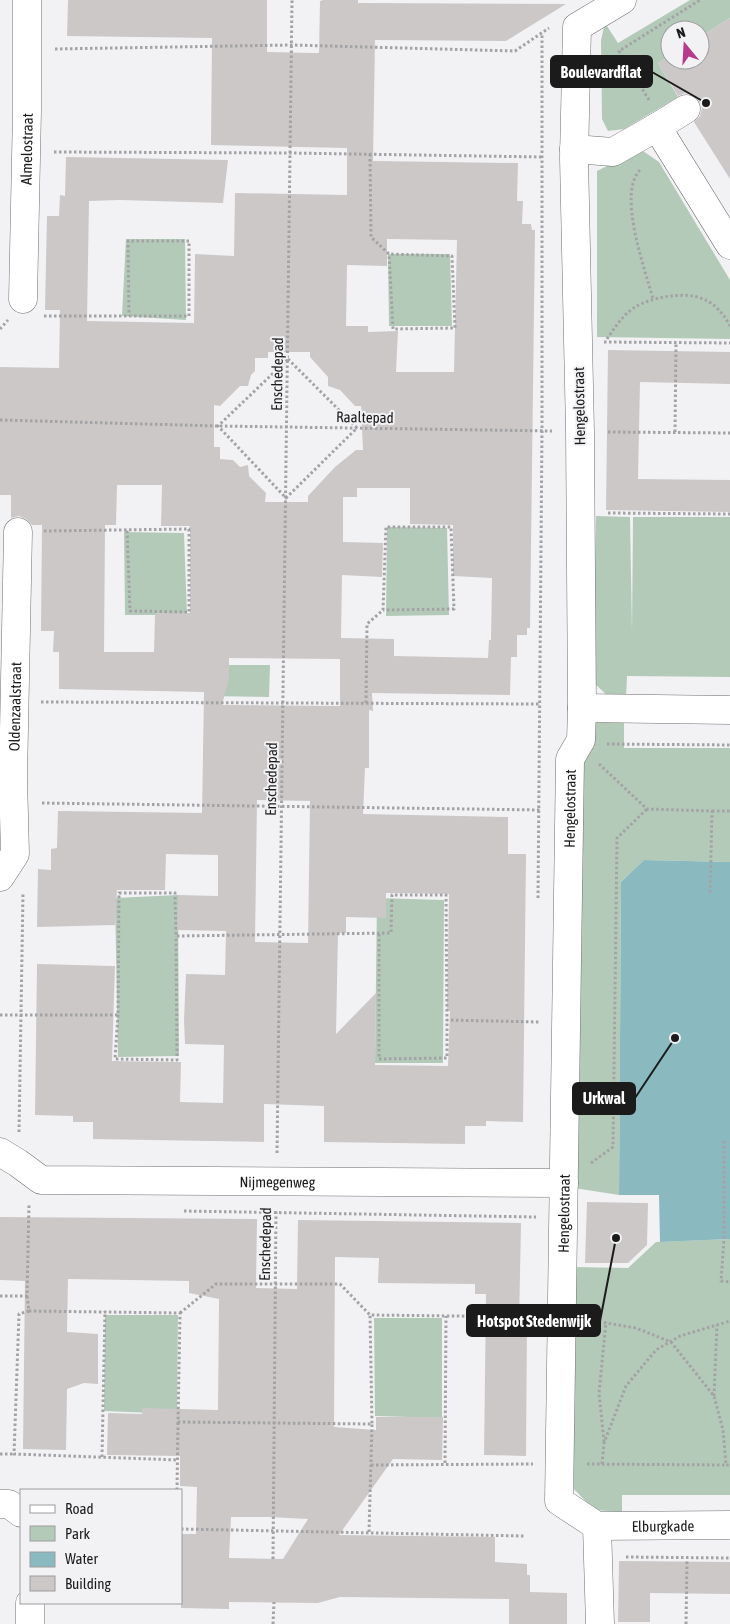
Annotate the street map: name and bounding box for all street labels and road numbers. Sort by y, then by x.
street label: Almelostraat [17,113,35,185]
street label: Enschedepad [268,337,286,411]
street label: Hengelostraat [570,367,588,445]
street label: Raaltepad [336,408,394,426]
street label: Oldenzaalstraat [5,662,24,751]
street label: Enschedepad [262,742,280,816]
street label: Hengelostraat [560,769,578,848]
street label: Nijmegenweg [239,1173,316,1190]
street label: Hengelostraat [554,1174,572,1253]
street label: Enschedepad [256,1207,274,1281]
street label: Elburgkade [632,1517,695,1534]

